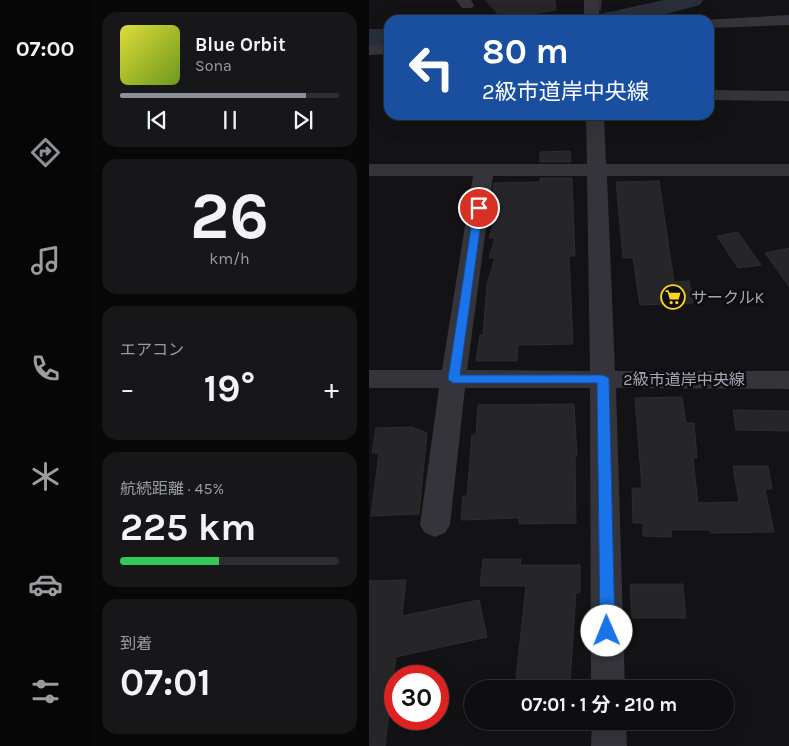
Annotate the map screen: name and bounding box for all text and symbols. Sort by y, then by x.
text: 80 m [482,31,569,72]
text: Blue Orbit [195,34,286,56]
icon: left [399,35,464,100]
text: 07:00 [16,36,74,62]
text: Sona [195,56,232,75]
text: 2級市道岸中央線 [482,79,649,105]
icon: previous [143,106,171,134]
icon: pause [216,106,244,134]
icon: next [289,106,317,134]
icon: directions [28,135,63,170]
text: 26 [190,178,269,254]
pin [458,187,500,229]
icon: arrive [465,194,493,222]
icon: music [28,243,63,278]
text: km/h [209,249,250,268]
supermarket icon: サークルK [660,284,686,310]
place label: サークルK [691,288,765,307]
text: エアコン [120,340,184,359]
icon: phone [28,351,63,386]
text: 19° [204,366,255,411]
street label: 2級市道岸中央線 [623,370,745,389]
text: − [120,372,135,405]
text: + [324,372,339,405]
icon: climate [28,459,63,494]
text: 航続距離 · 45% [120,479,224,498]
text: 225 km [120,505,256,550]
icon: car [28,567,63,602]
position arrow [580,604,632,656]
text: 到着 [120,634,152,653]
text: 07:01 [120,660,211,705]
speed limit sign: 30 [384,665,449,730]
icon: filters [28,674,63,709]
text: 07:01 · 1 分 · 210 m [521,694,677,716]

